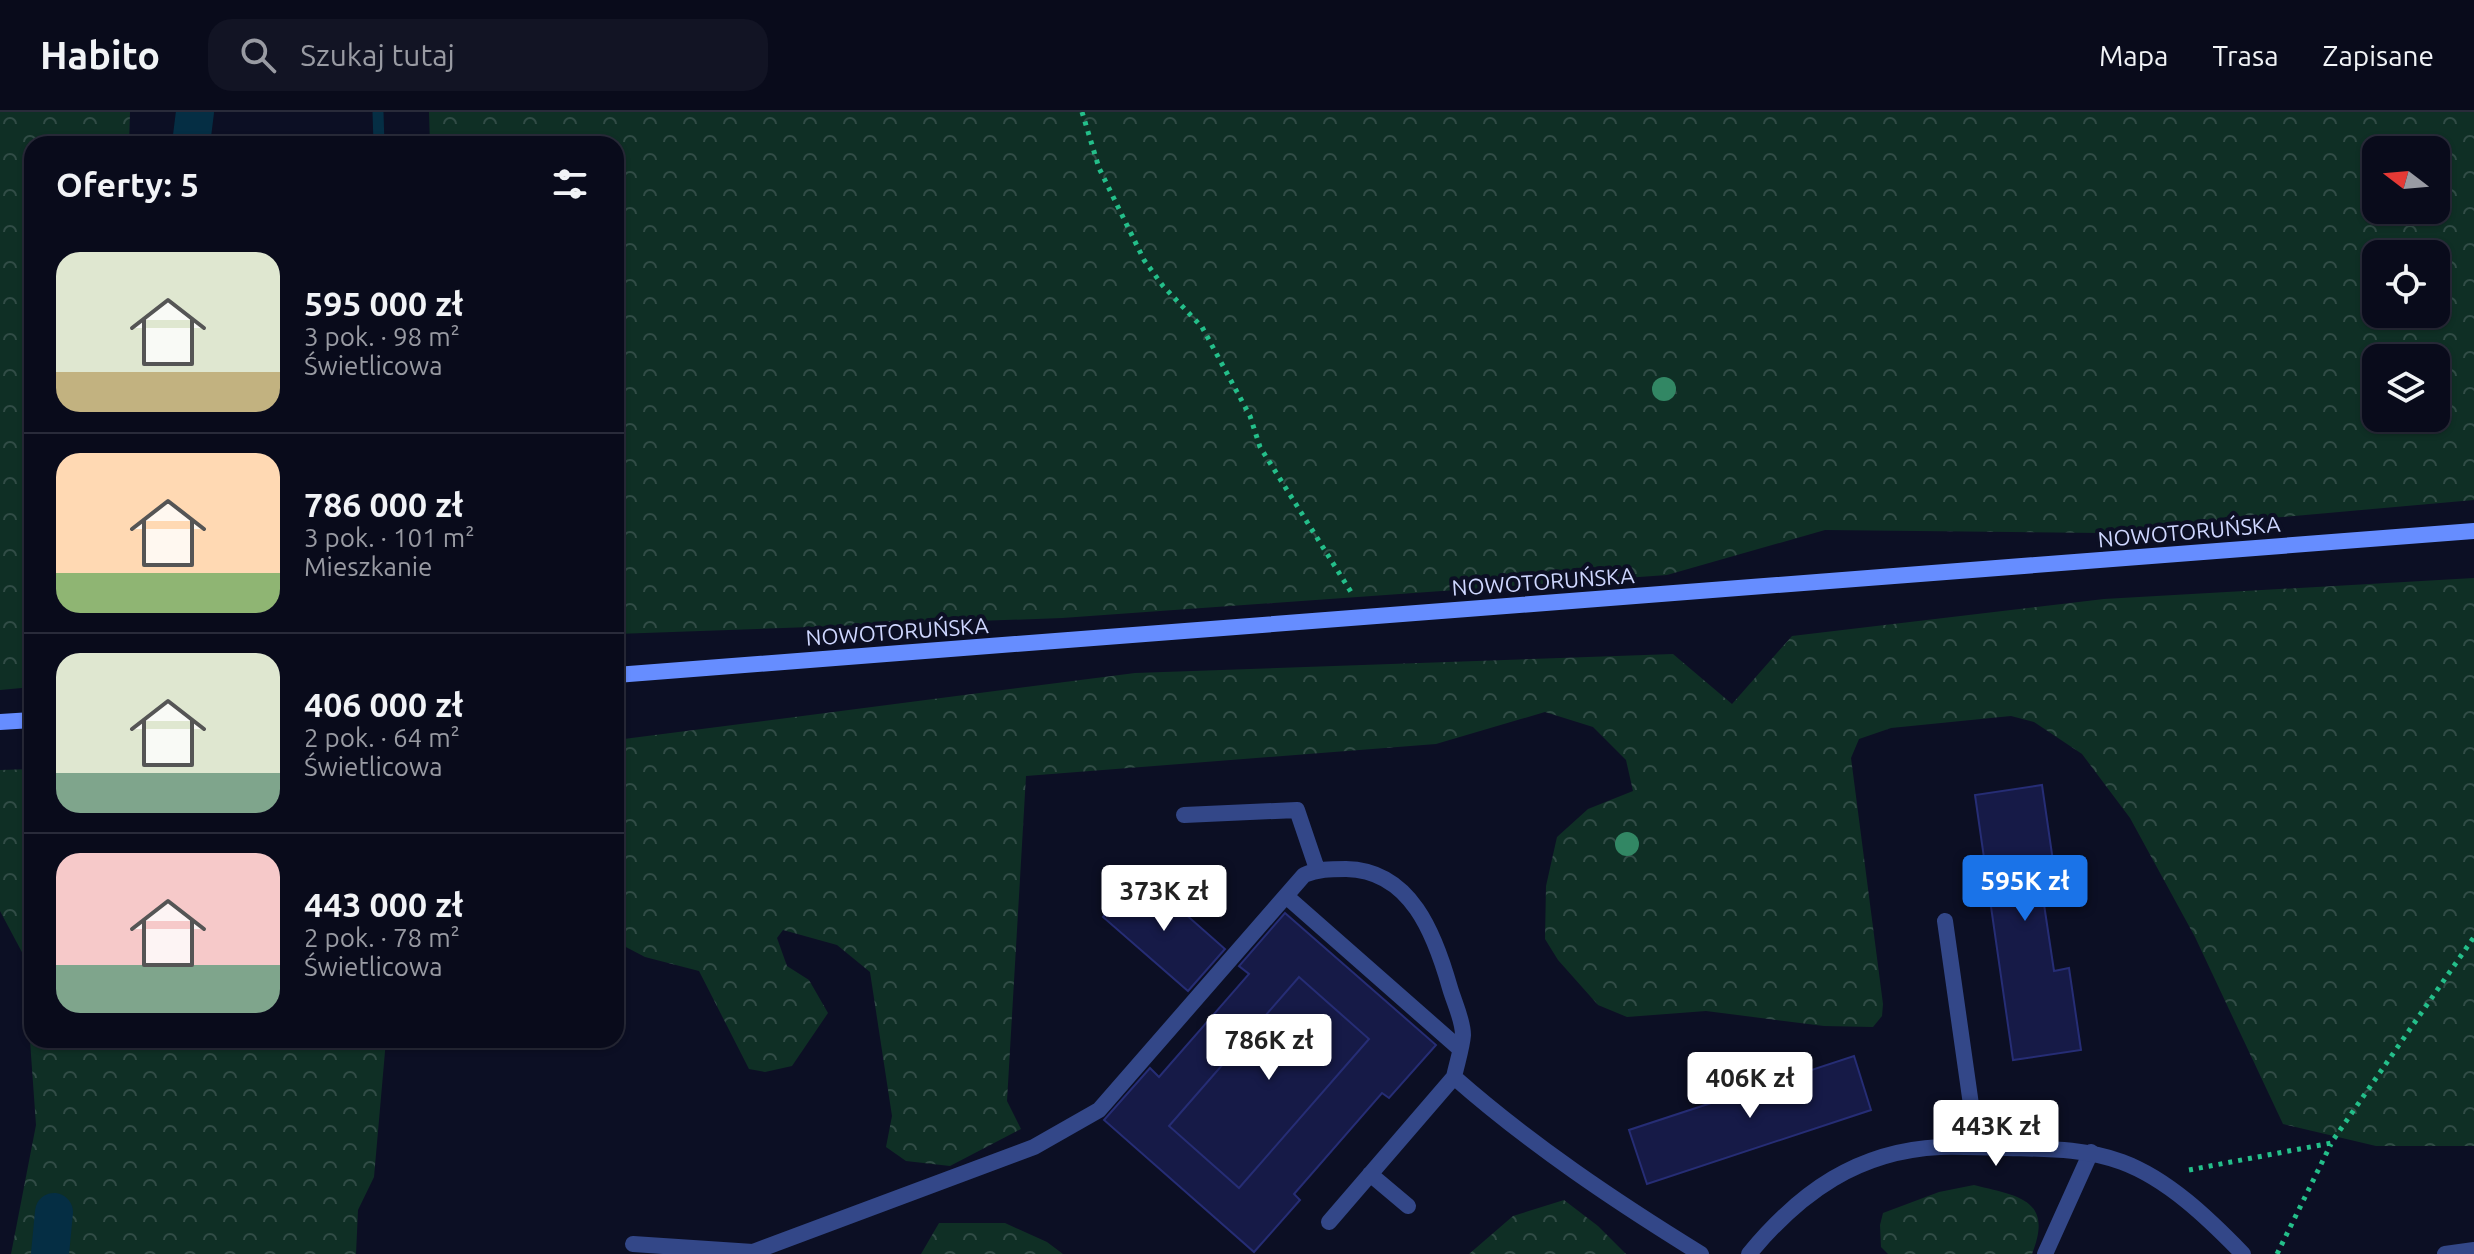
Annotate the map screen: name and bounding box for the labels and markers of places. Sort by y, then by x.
pin: 595K zł [1951,855,2099,923]
pin: 373K zł [1090,865,1238,933]
pin: 786K zł [1195,1014,1343,1082]
pin: 406K zł [1676,1052,1824,1120]
pin: 443K zł [1922,1100,2070,1168]

